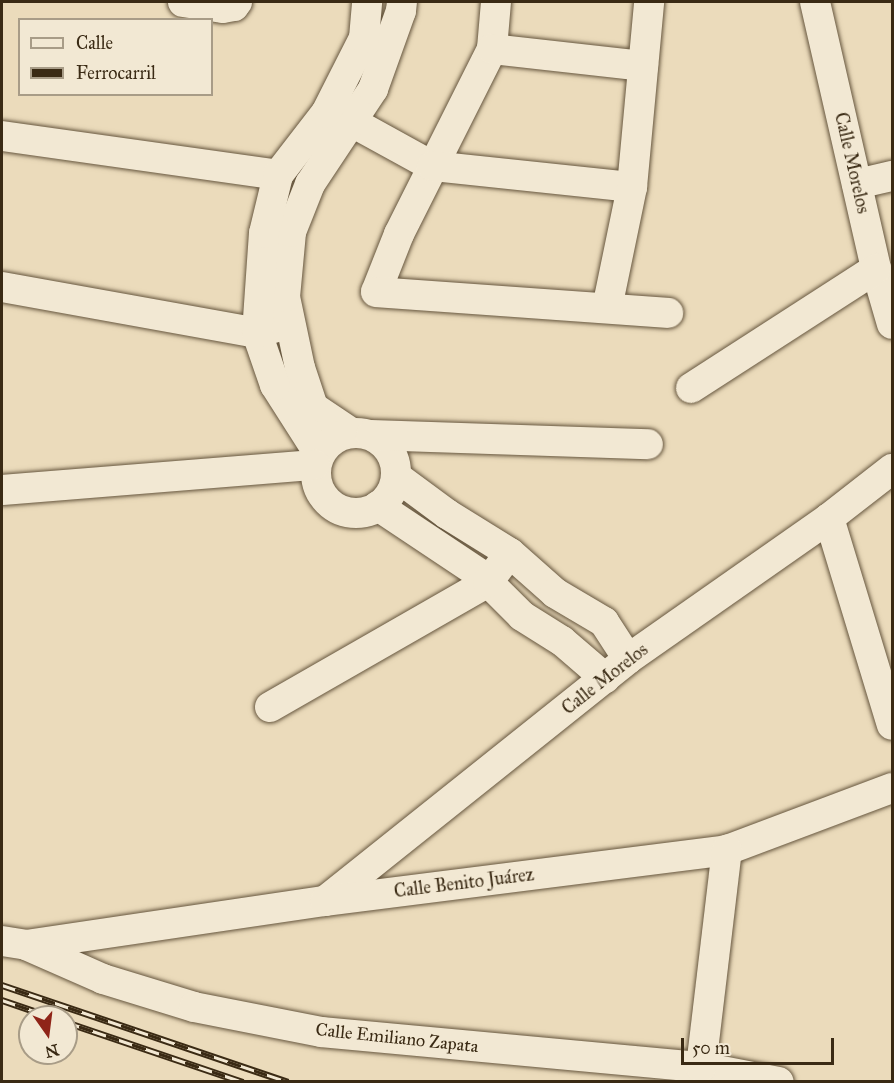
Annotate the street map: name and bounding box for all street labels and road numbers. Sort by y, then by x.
street label: Calle Morelos [830,110,874,216]
street label: Calle Morelos [558,639,652,719]
street label: Calle Benito Juárez [393,864,535,902]
street label: Calle Emiliano Zapata [315,1019,479,1057]

